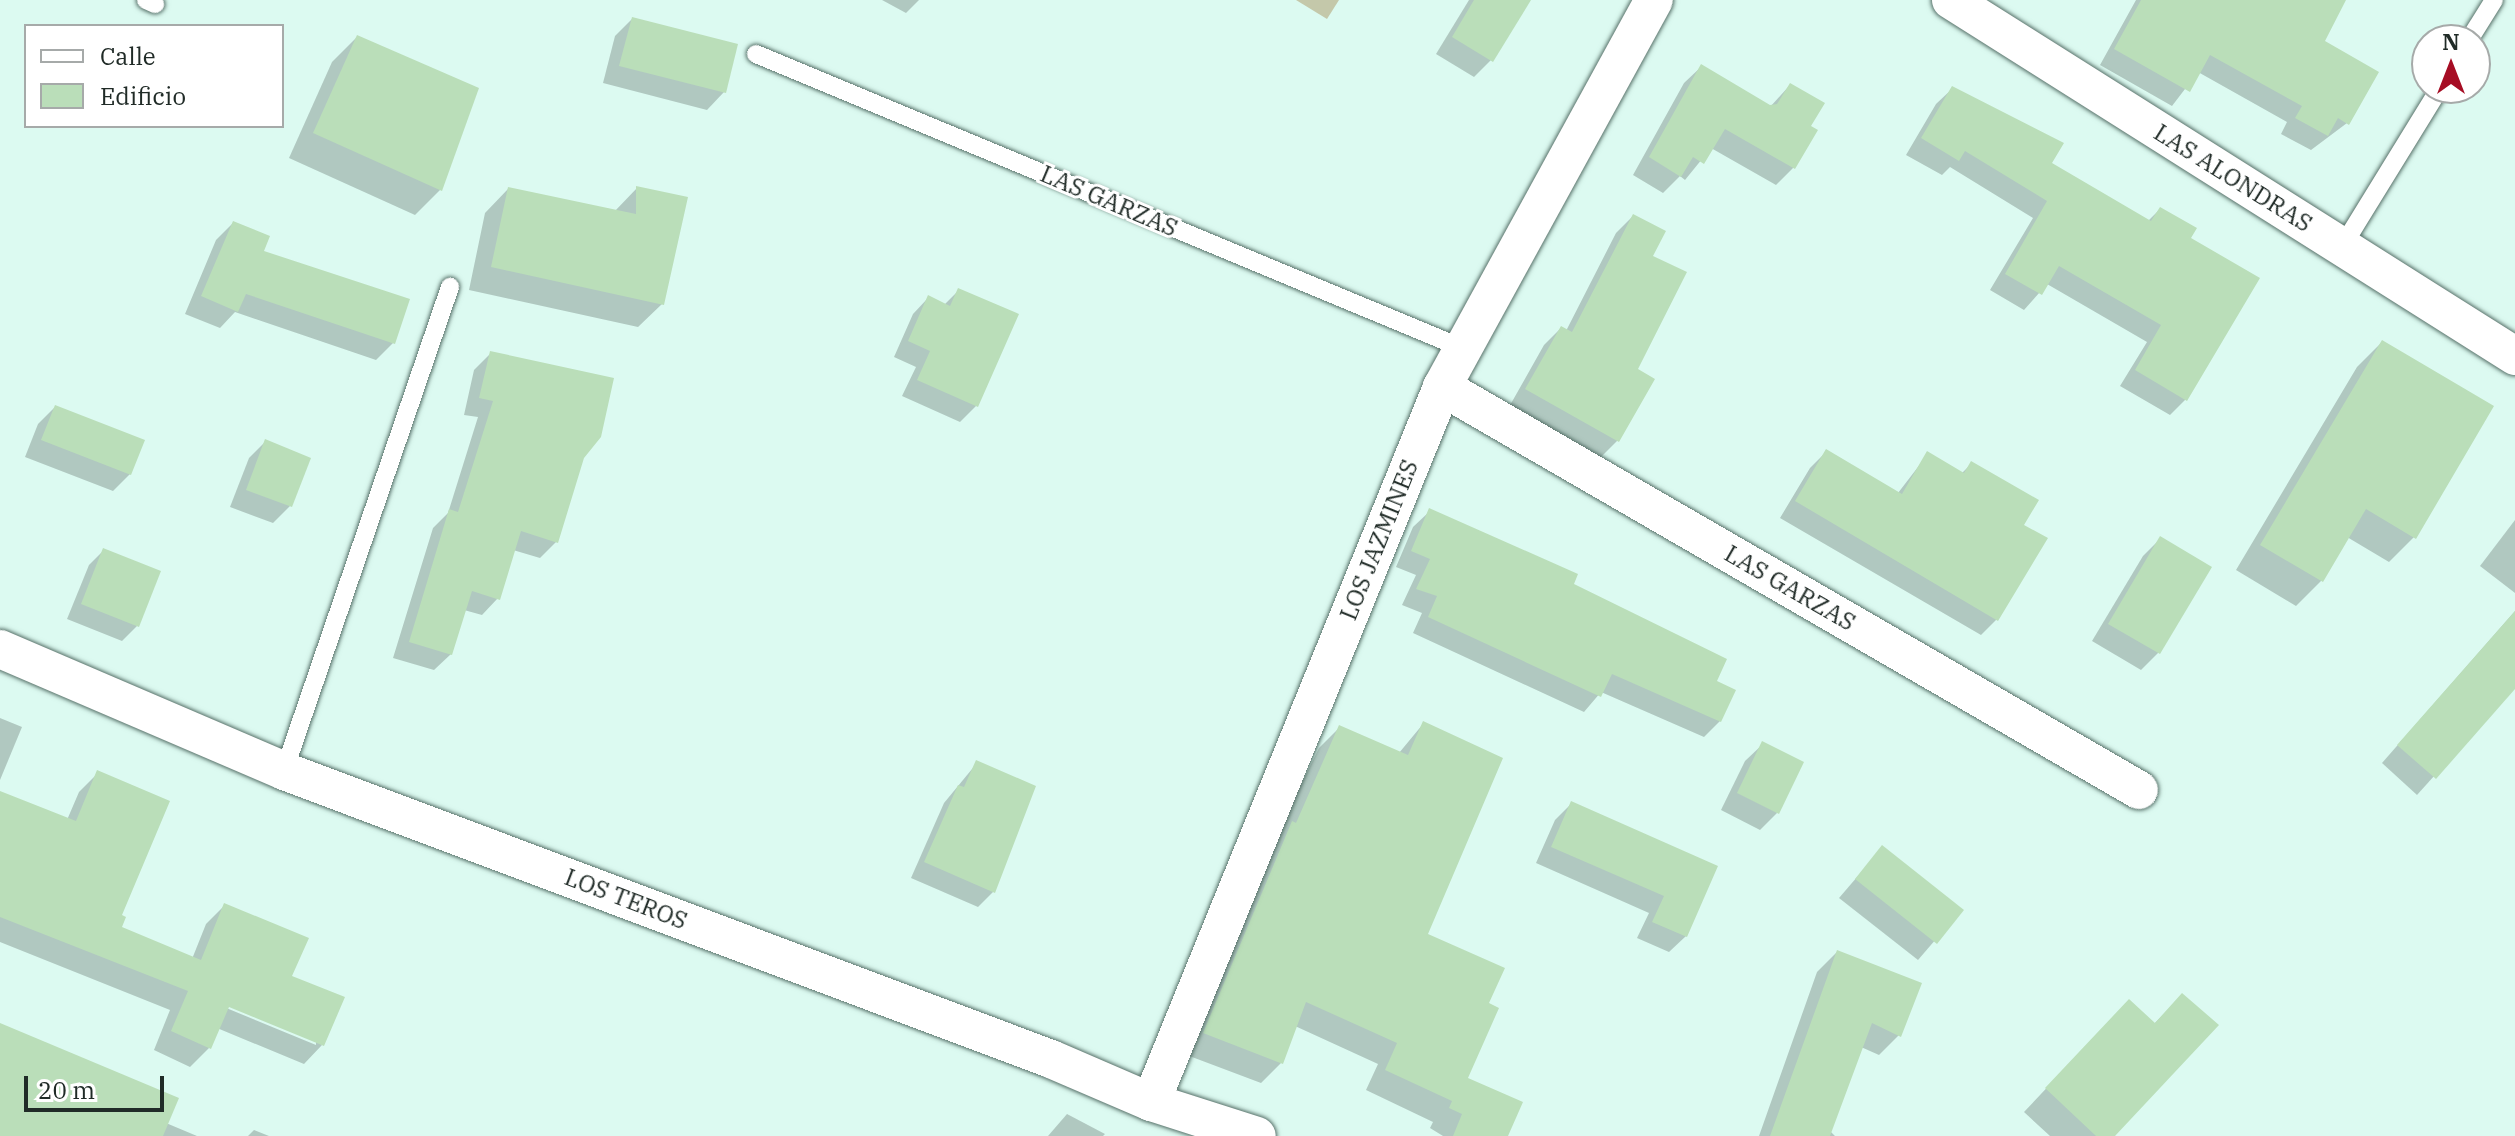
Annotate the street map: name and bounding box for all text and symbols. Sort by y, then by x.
legend [24,24,284,128]
north arrow [2411,24,2491,104]
text: N [2442,27,2460,56]
text: Calle [100,40,156,72]
text: Edificio [100,80,186,112]
street label: LAS ALONDRAS [2149,118,2317,238]
street label: LAS GARZAS [1036,159,1182,243]
street label: LOS JAZMINES [1334,456,1424,624]
street label: LAS GARZAS [1720,539,1860,637]
street label: LOS TEROS [561,862,691,936]
scale bar [28,1060,168,1110]
text: 20 m [38,1074,95,1106]

